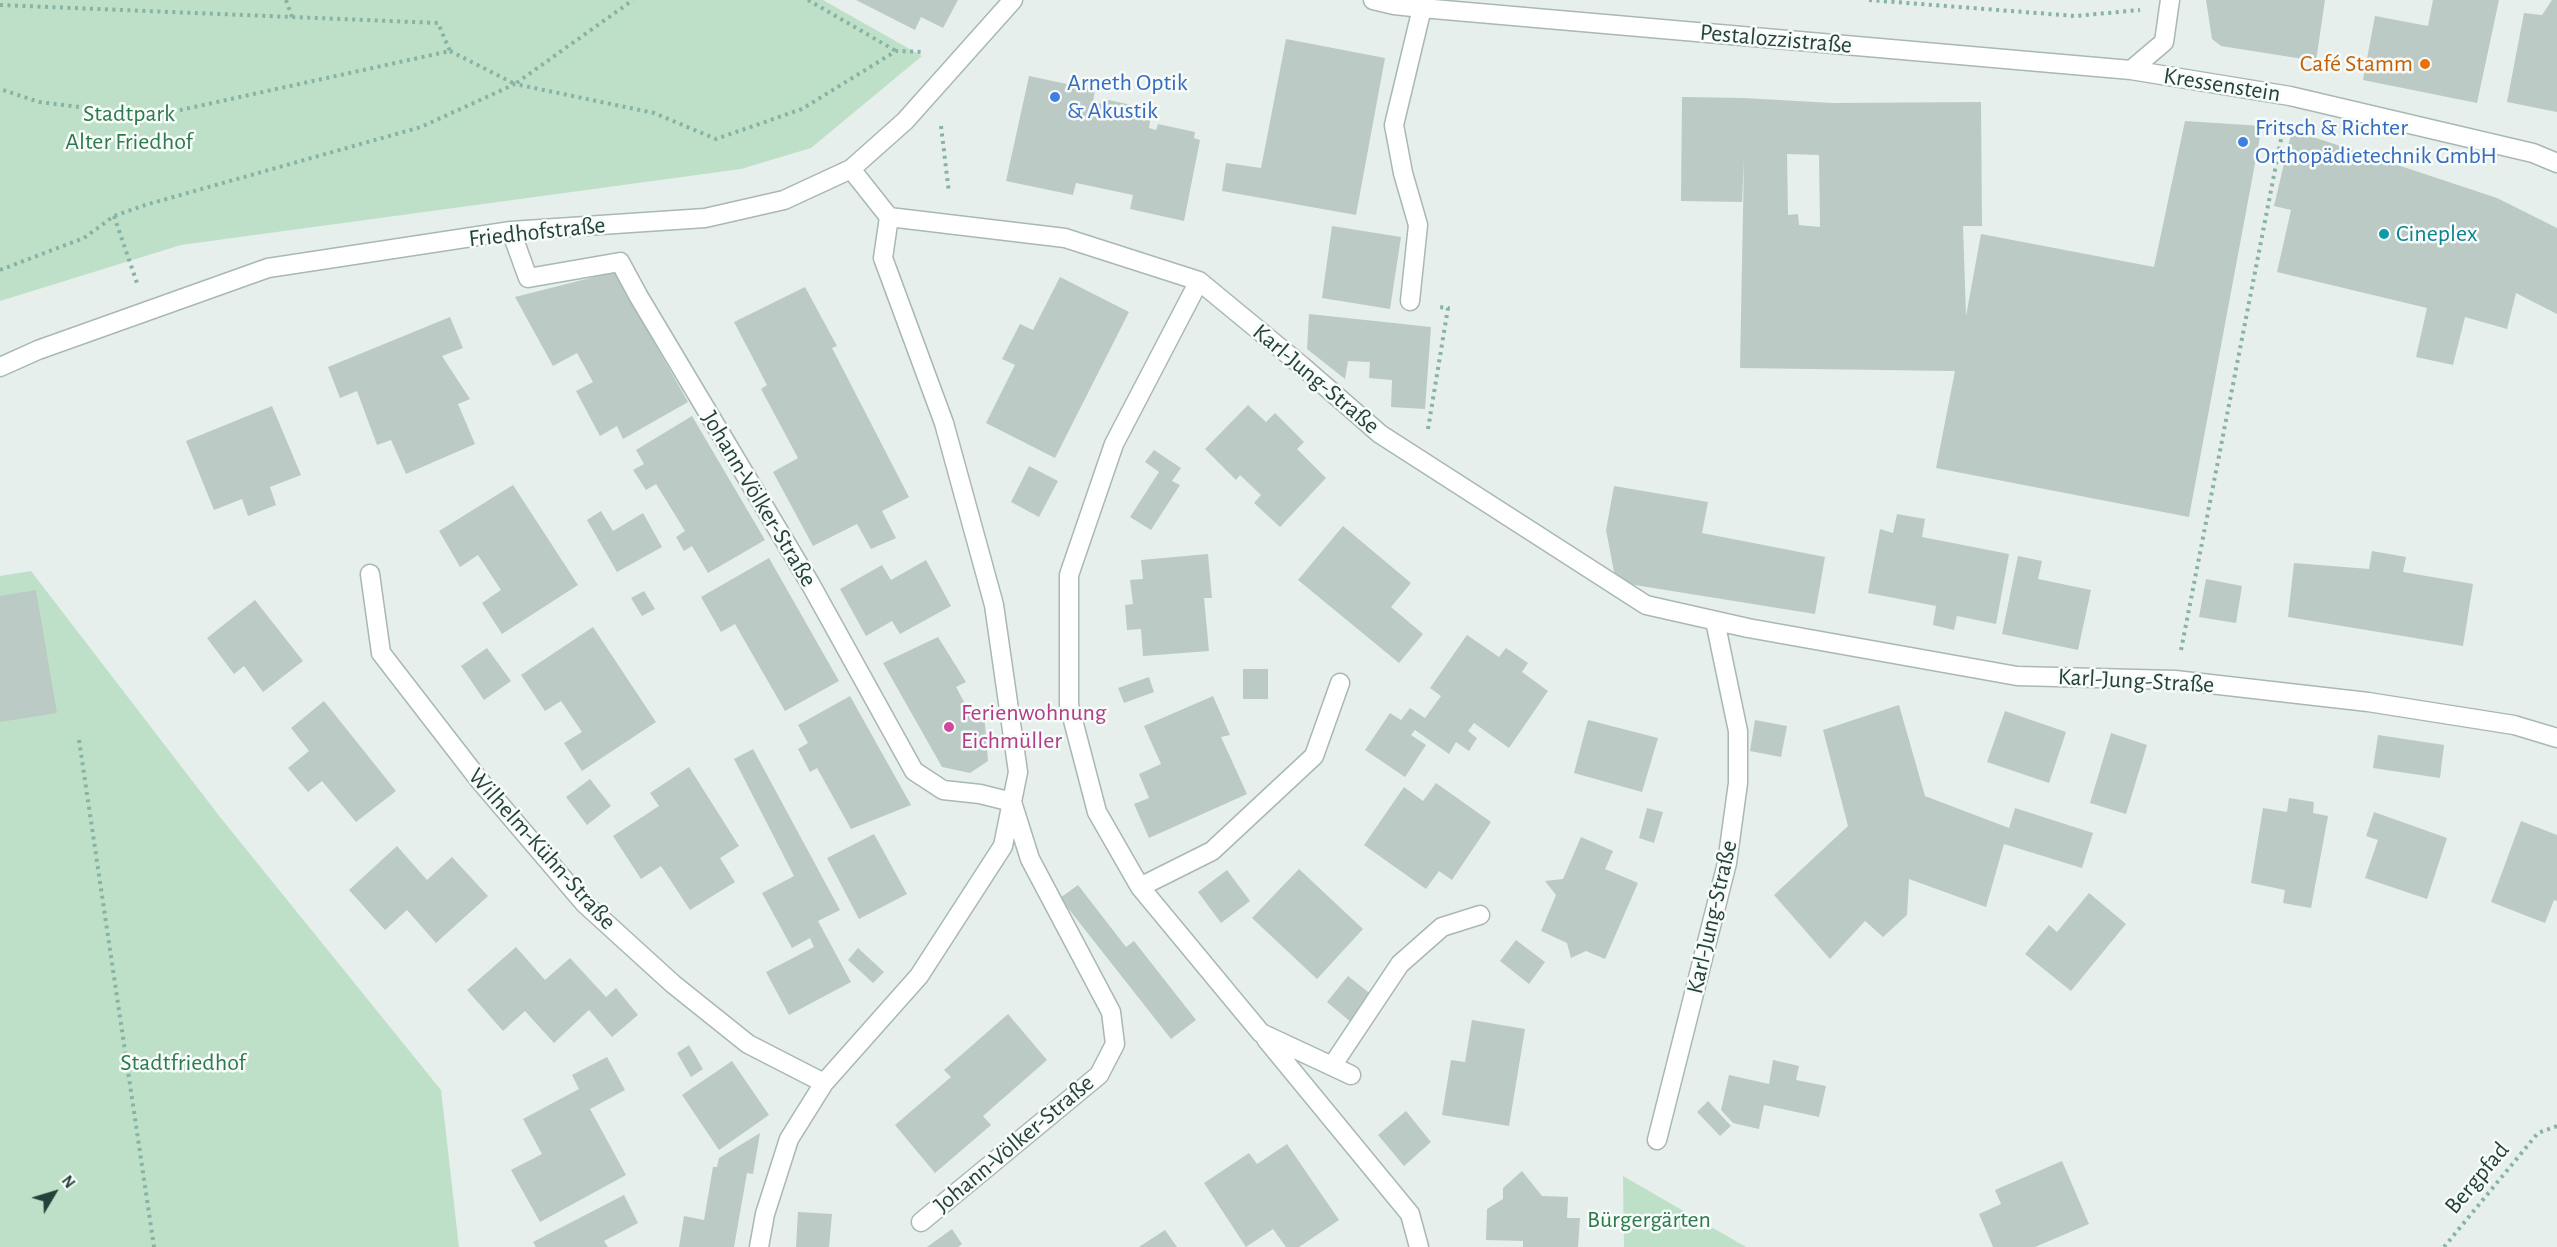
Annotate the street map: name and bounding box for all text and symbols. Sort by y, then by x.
street label: Pestalozzistraße [1699,18,1853,60]
place label: Café Stamm [2300,50,2413,78]
marker: Café Stamm [2418,57,2432,71]
street label: Kressenstein [2161,62,2283,108]
place label: Arneth Optik & Akustik [1067,69,1188,125]
marker: Arneth Optik & Akustik [1048,90,1062,104]
park label: Stadtpark Alter Friedhof [65,100,193,156]
place label: Fritsch & Richter Orthopädietechnik GmbH [2255,114,2497,170]
marker: Fritsch & Richter Orthopädietechnik GmbH [2236,135,2250,149]
street label: Friedhofstraße [467,211,607,253]
place label: Cineplex [2396,220,2477,248]
marker: Cineplex [2377,227,2391,241]
street label: Karl-Jung-Straße [1247,318,1385,440]
street label: Johann-Völker-Straße [695,406,823,592]
street label: Karl-Jung-Straße [2057,663,2215,699]
place label: Ferienwohnung Eichmüller [961,699,1106,755]
marker: Ferienwohnung Eichmüller [942,720,956,734]
street label: Wilhelm-Kühn-Straße [462,762,622,936]
street label: Karl-Jung-Straße [1680,837,1744,997]
park label: Stadtfriedhof [120,1049,246,1077]
street label: Johann-Völker-Straße [928,1069,1100,1219]
street label: Bergpfad [2439,1136,2515,1220]
north arrow [24,1163,84,1223]
text: N [58,1173,78,1191]
park label: Bürgergärten [1587,1206,1711,1234]

